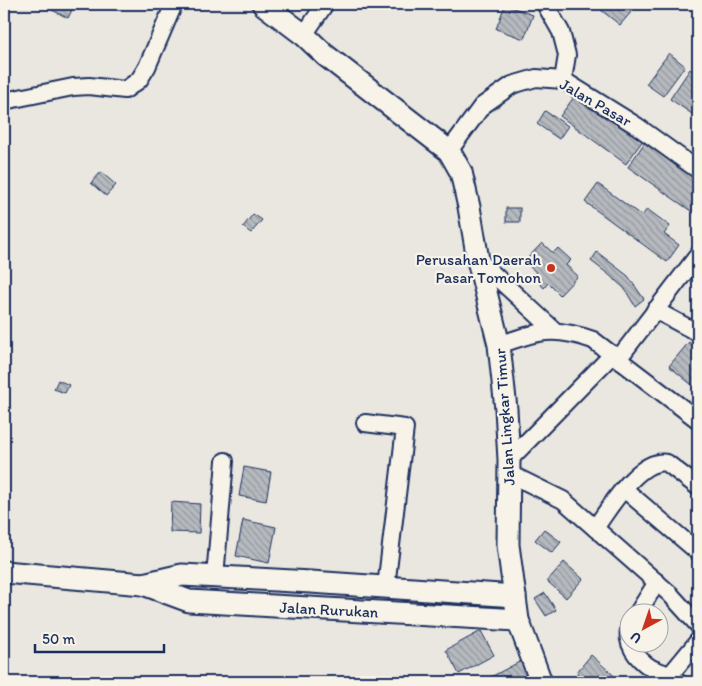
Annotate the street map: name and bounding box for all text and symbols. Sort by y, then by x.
street label: Jalan Pasar [557,74,636,131]
place label: Perusahan Daerah Pasar Tomohon [416,250,541,287]
marker: Perusahan Daerah Pasar Tomohon [545,262,557,274]
street label: Jalan Lingkar Timur [490,348,519,486]
street label: Jalan Rurukan [279,597,379,622]
north arrow [620,604,670,654]
scale bar [35,621,164,653]
text: U [627,628,645,647]
text: 50 m [42,630,75,648]

